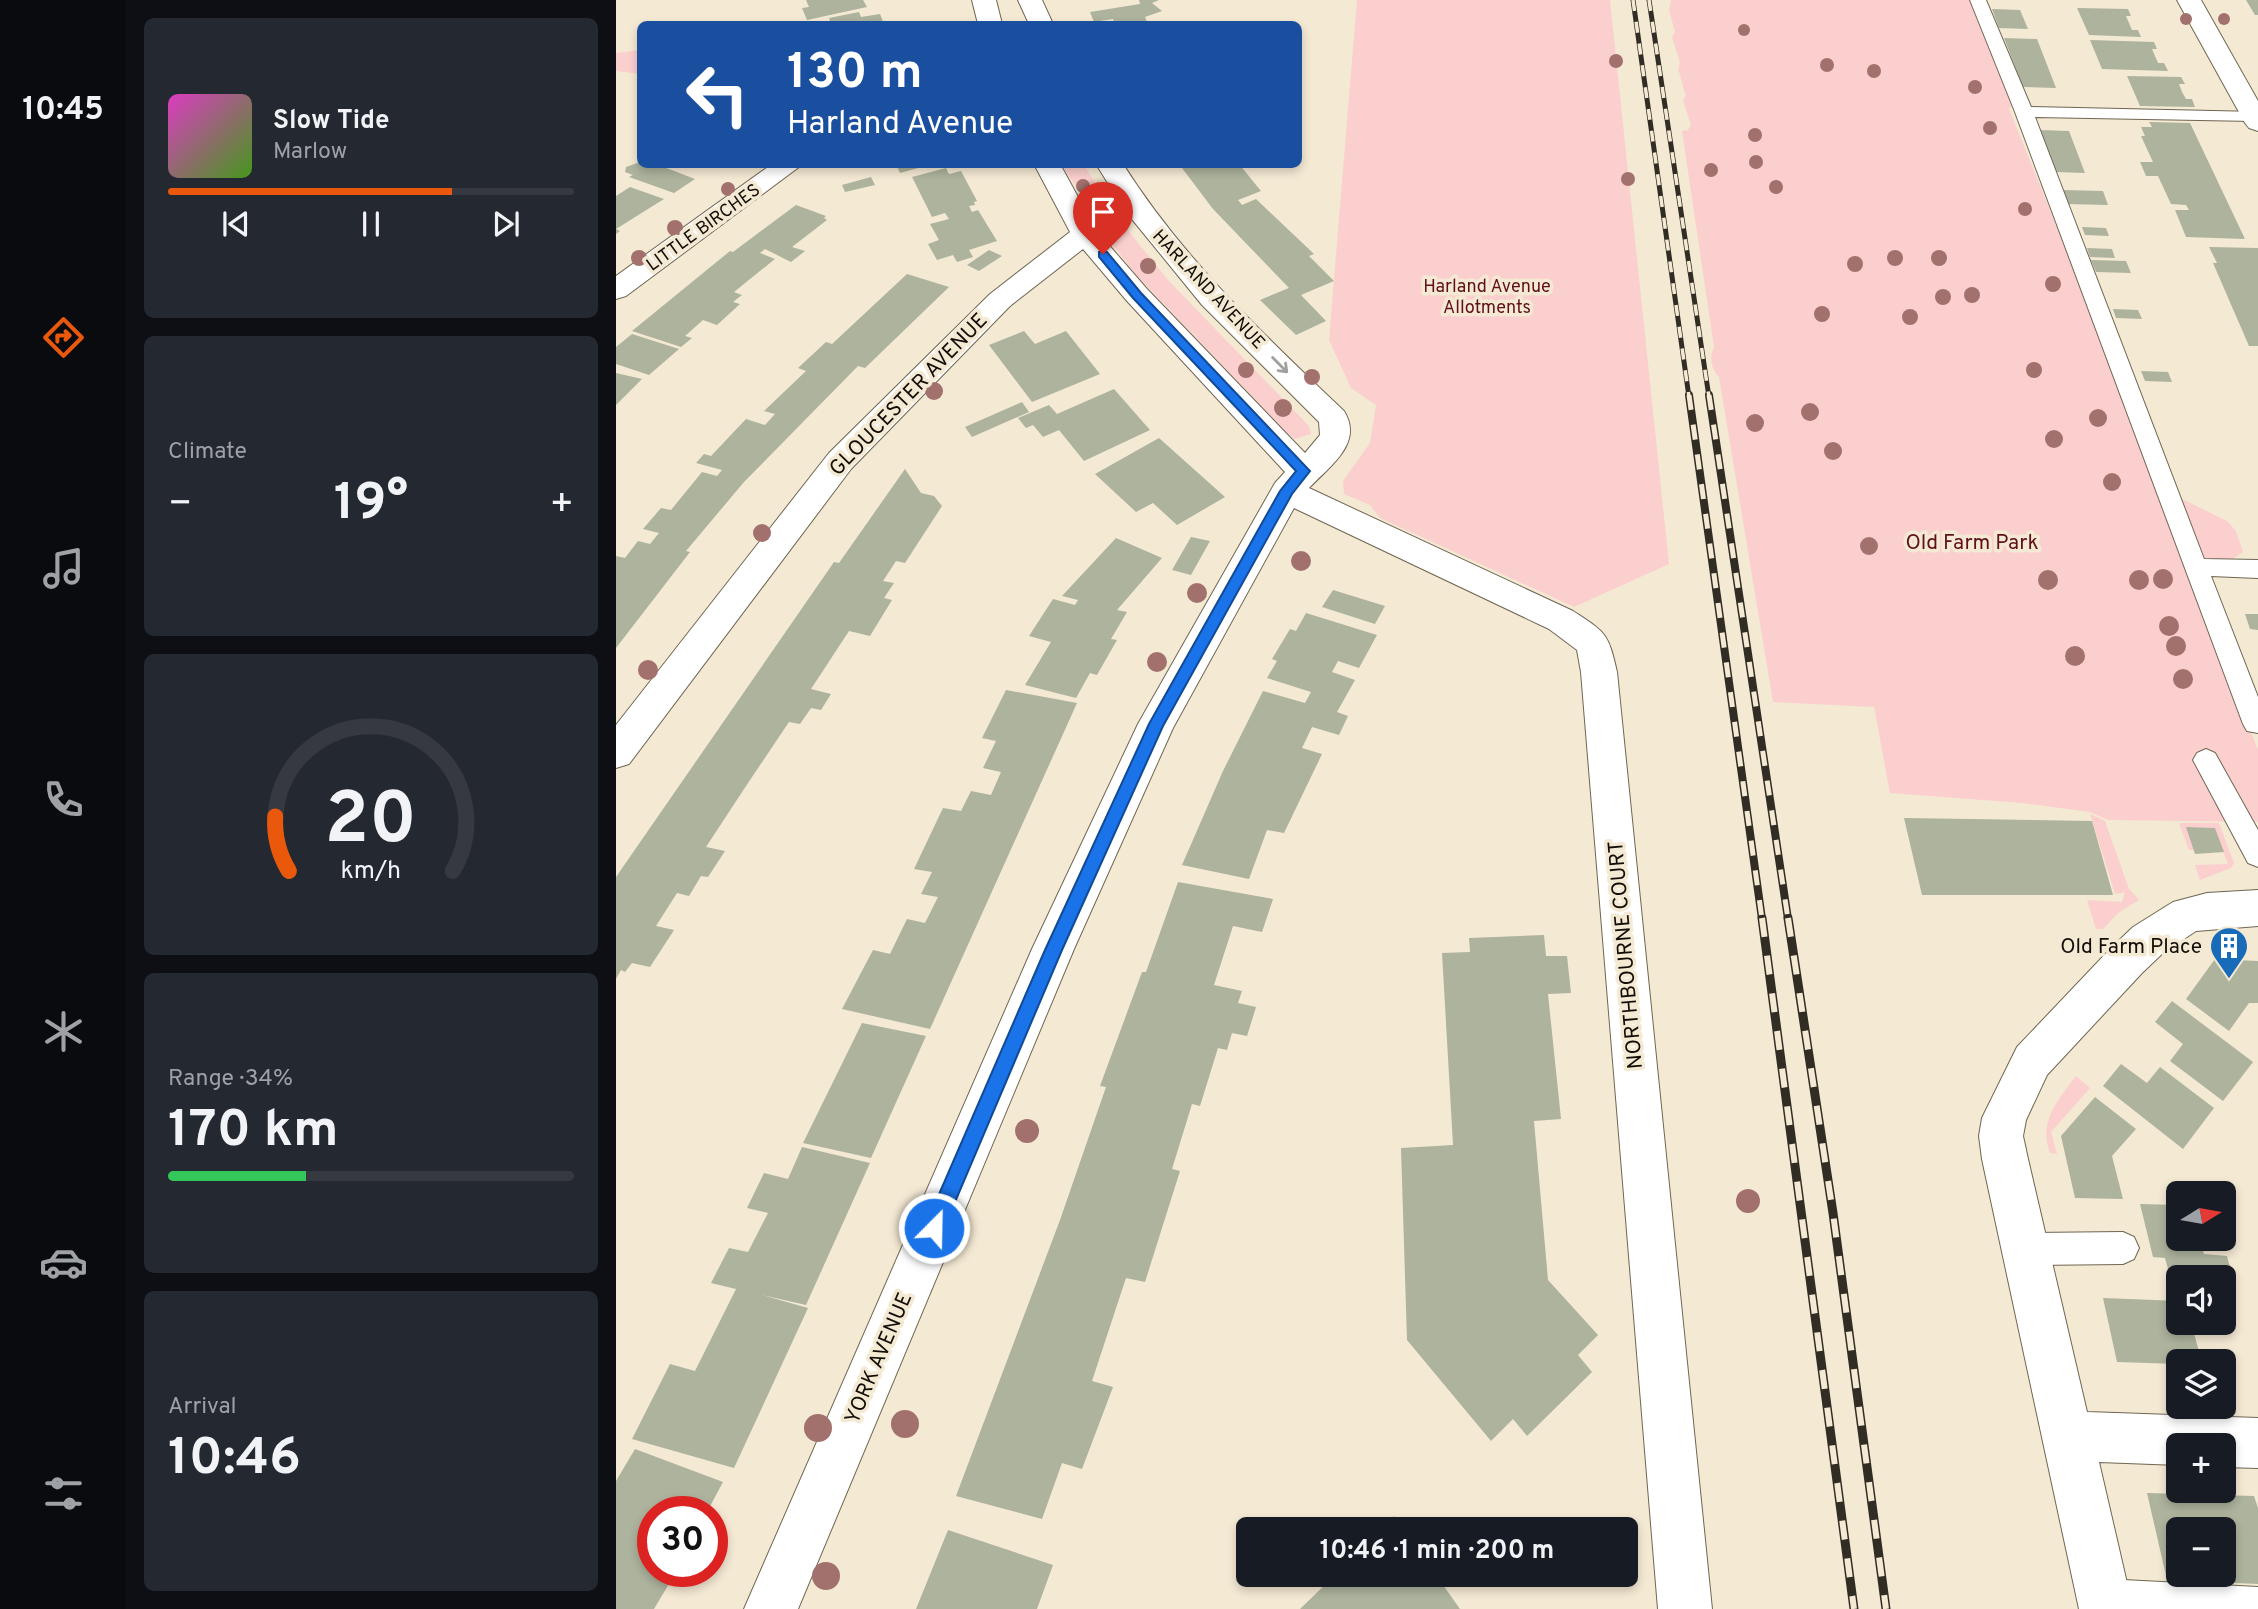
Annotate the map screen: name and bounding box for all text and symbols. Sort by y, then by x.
text: 130 m [787,44,923,106]
icon: left [672,49,763,140]
text: 10:45 [22,91,104,131]
text: Slow Tide [273,105,390,138]
text: Harland Avenue [787,105,1013,145]
text: Marlow [273,138,347,167]
street label: LITTLE BIRCHES [642,179,765,277]
pin [1073,182,1133,254]
icon: arrive [1084,193,1122,231]
icon: previous [217,205,255,243]
icon: pause [352,205,390,243]
icon: next [487,205,525,243]
street label: HARLAND AVENUE [1147,225,1269,355]
park label: Harland Avenue Allotments [1423,276,1551,320]
street label: GLOUCESTER AVENUE [824,308,994,482]
icon: directions [39,313,88,362]
one-way arrow [1271,356,1288,373]
text: Climate [168,438,247,467]
text: 19° [334,472,408,538]
text: − [168,481,193,530]
text: + [549,481,574,530]
park label: Old Farm Park [1905,530,2039,557]
icon: music [39,544,88,593]
icon: phone [39,775,88,824]
text: 20 [325,777,417,869]
street label: NORTHBOURNE COURT [1603,840,1650,1070]
text: km/h [341,855,401,887]
building icon: Old Farm Place [2208,925,2250,980]
place label: Old Farm Place [2060,934,2202,961]
icon: climate [39,1007,88,1056]
text: Range · 34% [168,1065,293,1094]
text: 170 km [168,1099,339,1165]
north arrow [2166,1181,2236,1251]
map controls [2166,1181,2236,1587]
position arrow [897,1191,971,1265]
icon: car [39,1238,88,1287]
button: sound [2166,1265,2236,1335]
street label: YORK AVENUE [840,1289,919,1428]
button: layers [2166,1349,2236,1419]
text: Arrival [168,1393,237,1422]
text: 10:46 [168,1427,301,1493]
button: + [2166,1433,2236,1503]
icon: filters [39,1469,88,1518]
speed limit sign: 30 [637,1496,728,1587]
button: − [2166,1517,2236,1587]
text: 10:46 · 1 min · 200 m [1320,1535,1554,1568]

